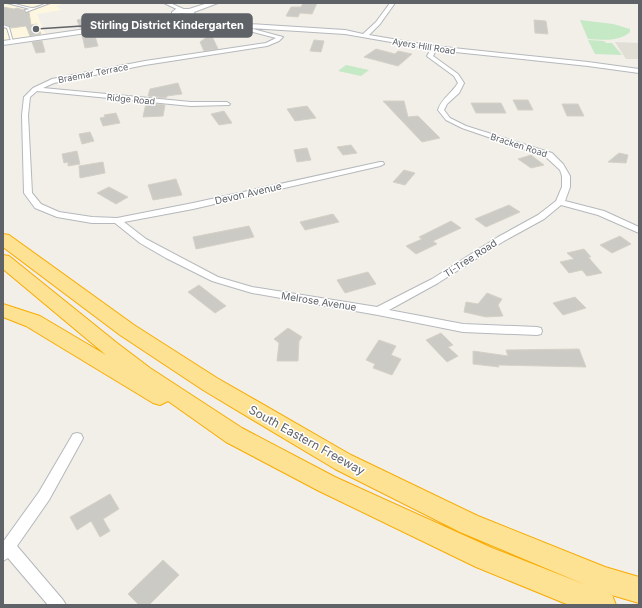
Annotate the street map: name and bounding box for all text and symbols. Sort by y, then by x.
callout: Stirling District Kindergarten [82,14,252,37]
text: Stirling District Kindergarten [90,18,244,32]
street label: Ayers Hill Road [392,36,456,56]
street label: Braemar Terrace [57,61,129,85]
street label: Ridge Road [106,91,156,107]
street label: Bracken Road [489,131,549,159]
street label: Devon Avenue [213,179,283,207]
street label: Ti-Tree Road [441,236,499,280]
street label: Melrose Avenue [281,289,358,313]
street label: South Eastern Freeway [246,402,368,478]

